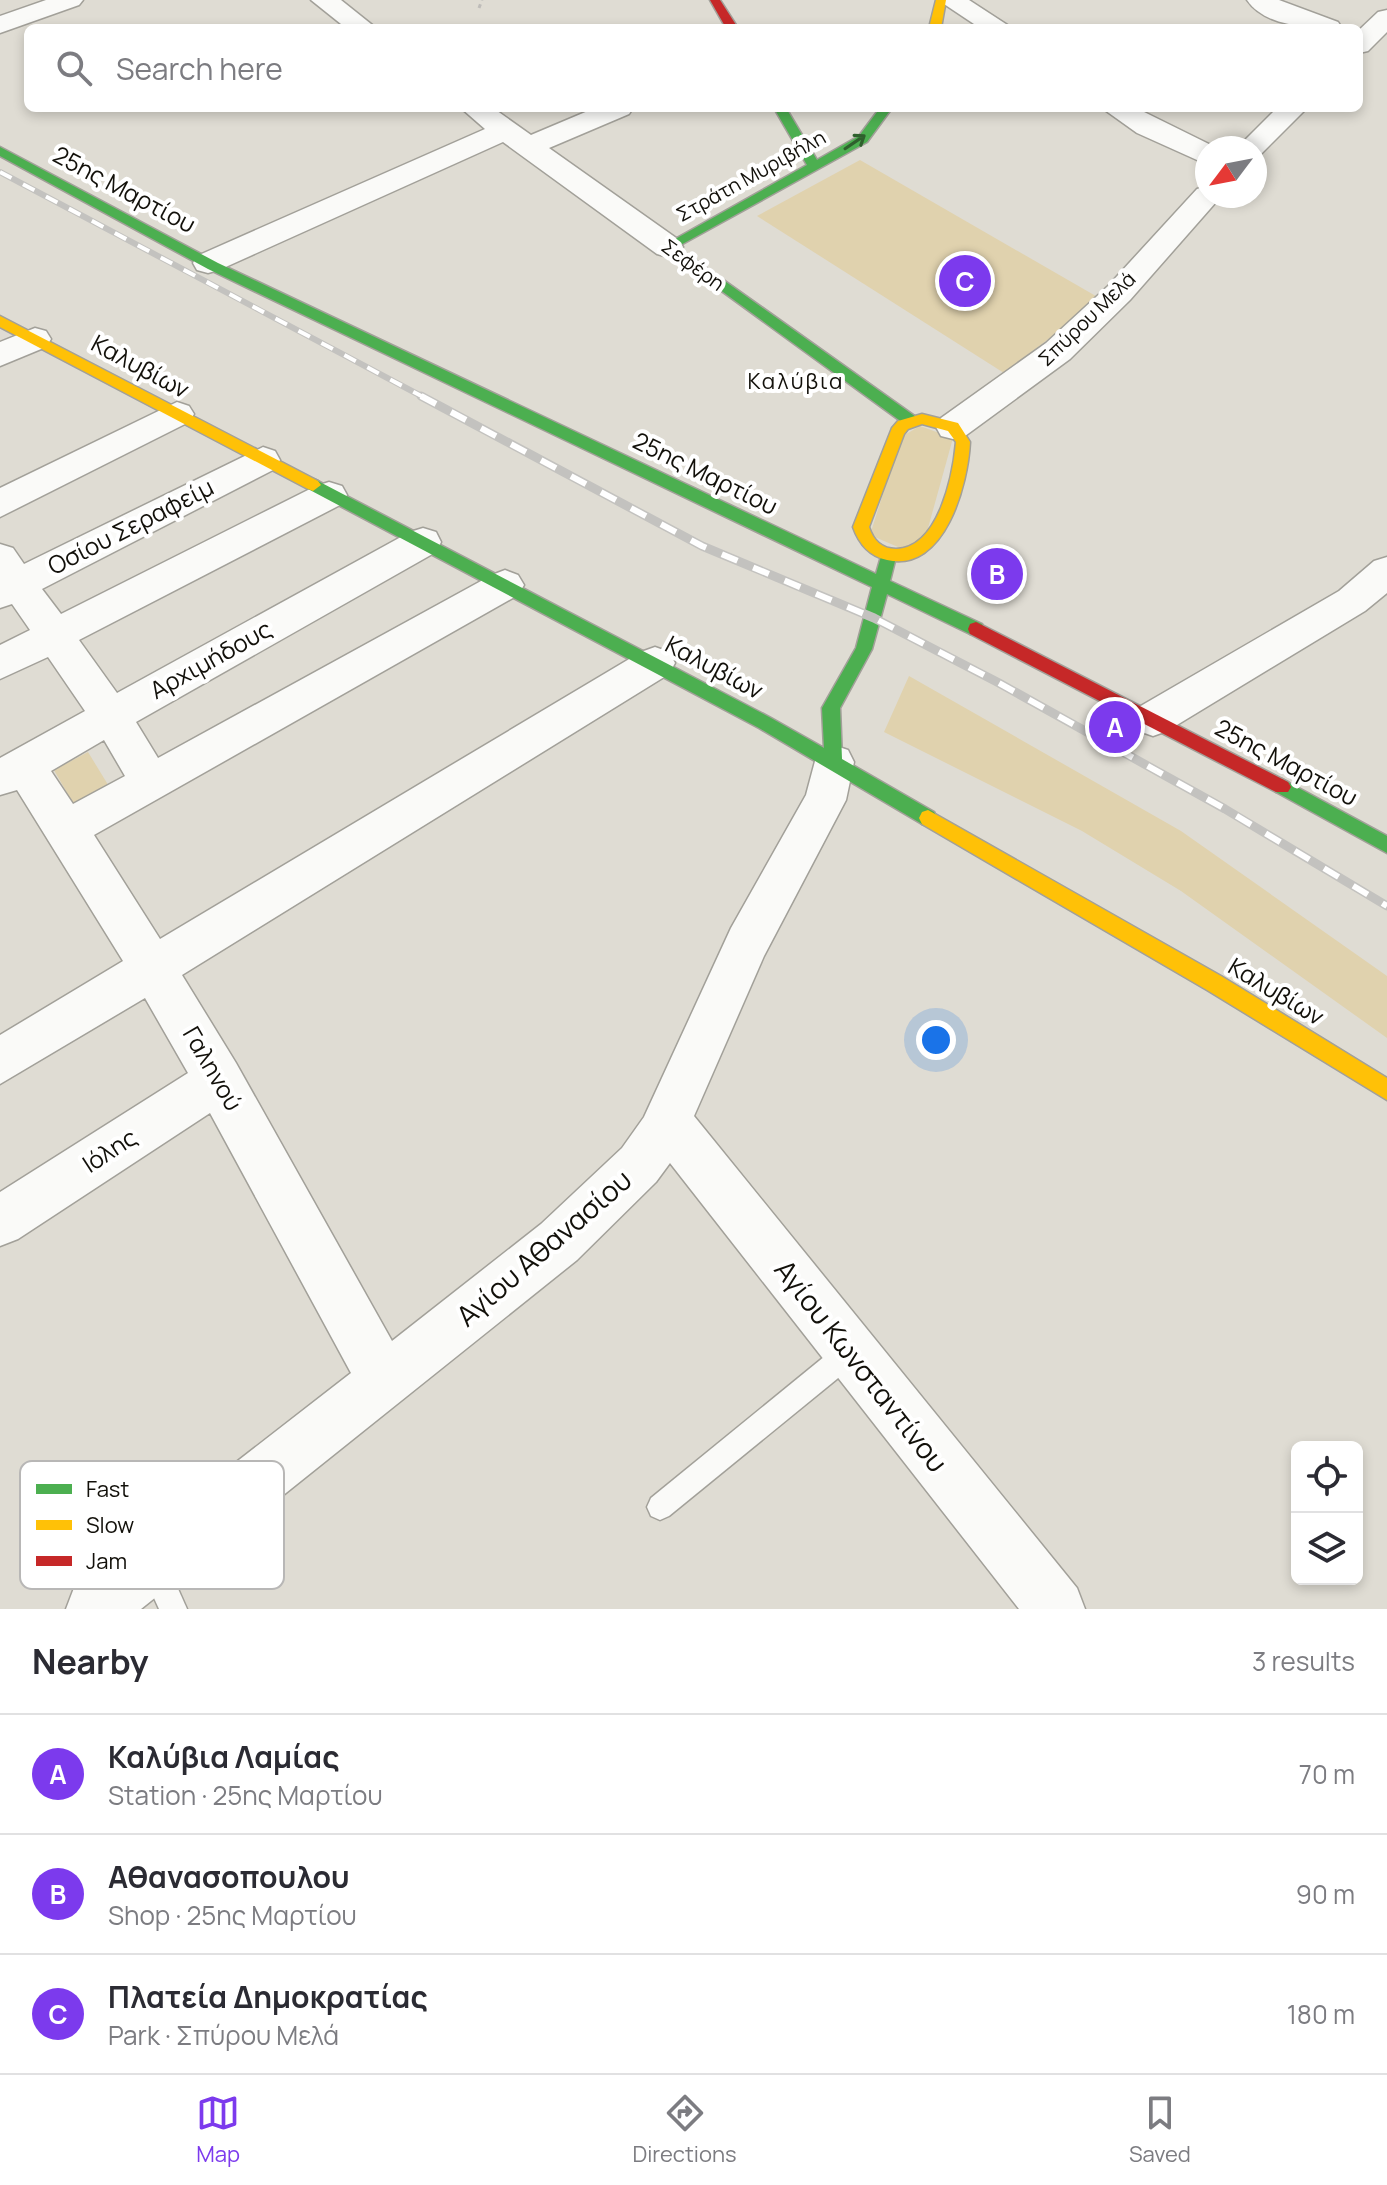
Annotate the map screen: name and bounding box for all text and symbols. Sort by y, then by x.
search box [24,24,1363,112]
icon: search [52,46,96,90]
text: Search here [116,48,283,89]
street label: Στράτη Μυριβήλη [671,123,830,228]
one-way arrow [843,134,865,151]
north arrow [1195,136,1267,208]
street label: 25ης Μαρτίου [48,137,202,240]
street label: Σεφέρη [656,233,730,297]
pin: C [939,251,991,311]
street label: Σπύρου Μελά [1032,265,1141,372]
street label: Καλυβίων [86,326,195,405]
district label: Καλύβια [747,366,845,396]
street label: 25ης Μαρτίου [628,423,783,522]
street label: Οσίου Σεραφείμ [42,470,219,582]
pin: B [971,544,1023,604]
street label: Αρχιμήδους [143,612,277,706]
street label: Καλυβίων [660,627,769,706]
pin: A [1089,697,1141,757]
street label: 25ης Μαρτίου [1210,710,1364,813]
street label: Καλυβίων [1223,949,1331,1032]
street label: Γαληνού [176,1020,251,1116]
your location [916,1020,956,1060]
street label: Ιόλης [75,1120,143,1180]
street label: Αγίου Αθανασίου [448,1161,639,1334]
street label: Αγίου Κωνσταντίνου [767,1251,957,1480]
map controls [1291,1441,1363,1585]
button: locate [1291,1441,1363,1513]
legend [20,1461,284,1589]
text: Fast [86,1474,129,1504]
text: Slow [86,1510,134,1540]
button: layers [1291,1513,1363,1585]
text: Jam [86,1546,127,1576]
text: Nearby [32,1638,148,1684]
text: 3 results [1252,1643,1355,1679]
text: Καλύβια Λαμίας [108,1736,339,1777]
text: A [49,1756,67,1792]
text: 70 m [1299,1756,1355,1792]
text: Station · 25ης Μαρτίου [108,1777,383,1813]
text: Αθανασοπουλου [108,1856,349,1897]
text: B [50,1876,66,1912]
text: 90 m [1296,1876,1355,1912]
text: Shop · 25ης Μαρτίου [108,1897,357,1933]
text: Πλατεία Δημοκρατίας [108,1976,428,2017]
text: C [48,1996,68,2032]
text: 180 m [1287,1996,1355,2032]
text: Park · Σπύρου Μελά [108,2017,339,2053]
tab: Map [196,2091,240,2169]
tab: Directions [632,2091,737,2169]
tab: Saved [1129,2091,1191,2169]

